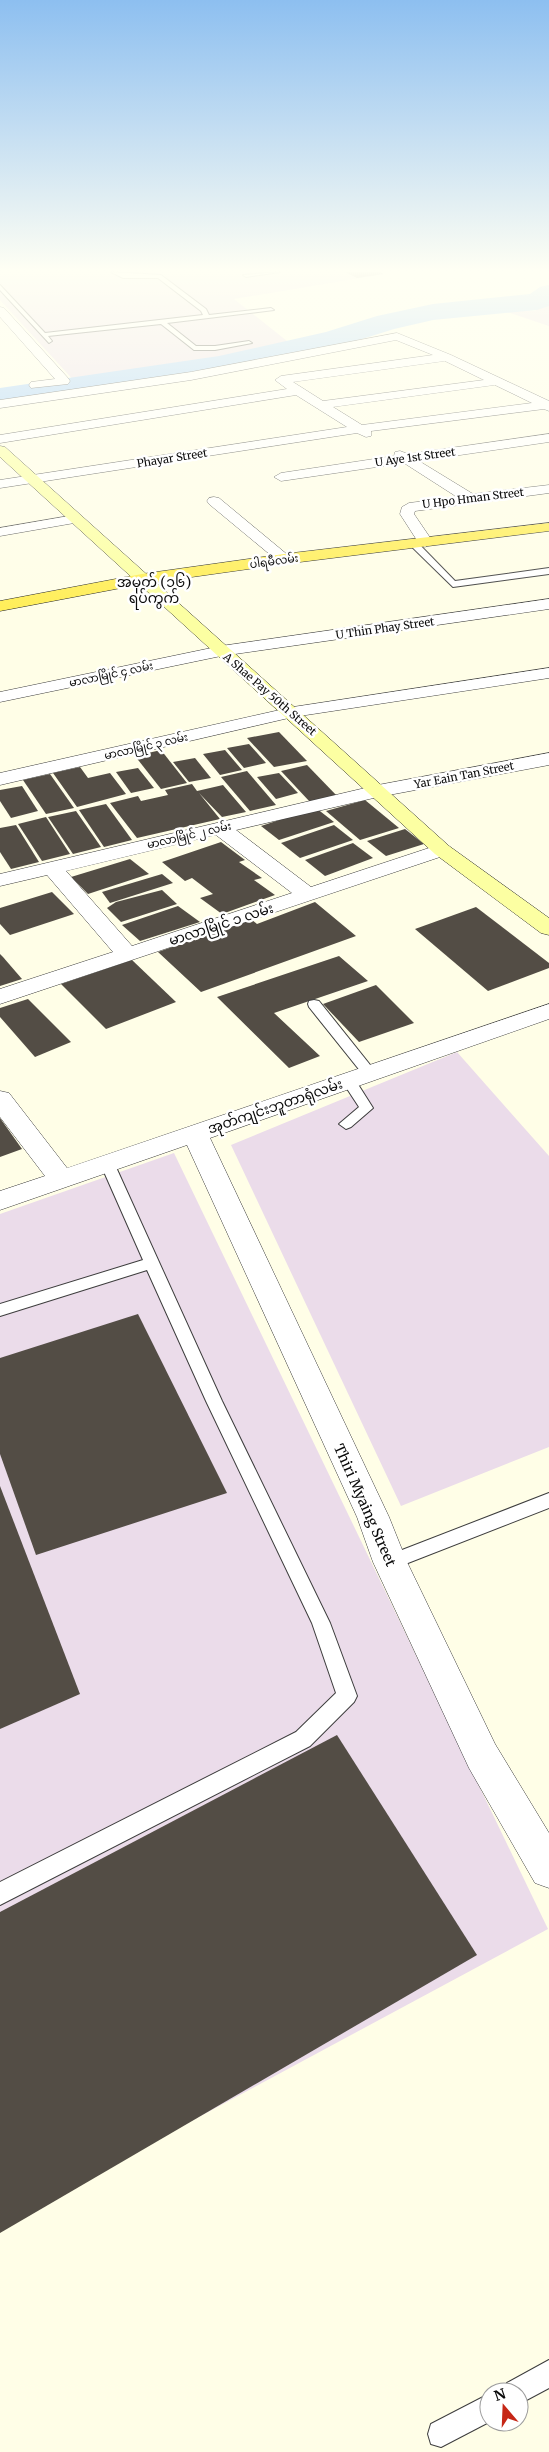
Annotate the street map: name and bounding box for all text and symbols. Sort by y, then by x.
street label: U Aye 1st Street [374,444,457,470]
street label: Phayar Street [136,445,209,470]
street label: U Hpo Hman Street [421,485,525,511]
street label: ပါရမီလမ်း [249,551,300,573]
district label: အမှတ် (၁၆) ရပ်ကွက် [117,572,191,610]
street label: U Thin Phay Street [335,614,436,642]
street label: A Shae Pay 50th Street [220,649,320,739]
street label: မာလာမြိုင် ၄ လမ်း [68,658,155,692]
street label: မာလာမြိုင် ၃ လမ်း [103,730,190,764]
street label: Yar Eain Tan Street [412,758,516,792]
street label: မာလာမြိုင် ၂ လမ်း [145,818,233,853]
street label: မာလာမြိုင် ၁ လမ်း [166,898,276,952]
street label: အုတ်ကျင်းဘူတာရုံလမ်း [205,1074,346,1140]
street label: Thiri Myaing Street [330,1441,400,1569]
north arrow [479,2382,529,2432]
text: N [492,2384,508,2405]

